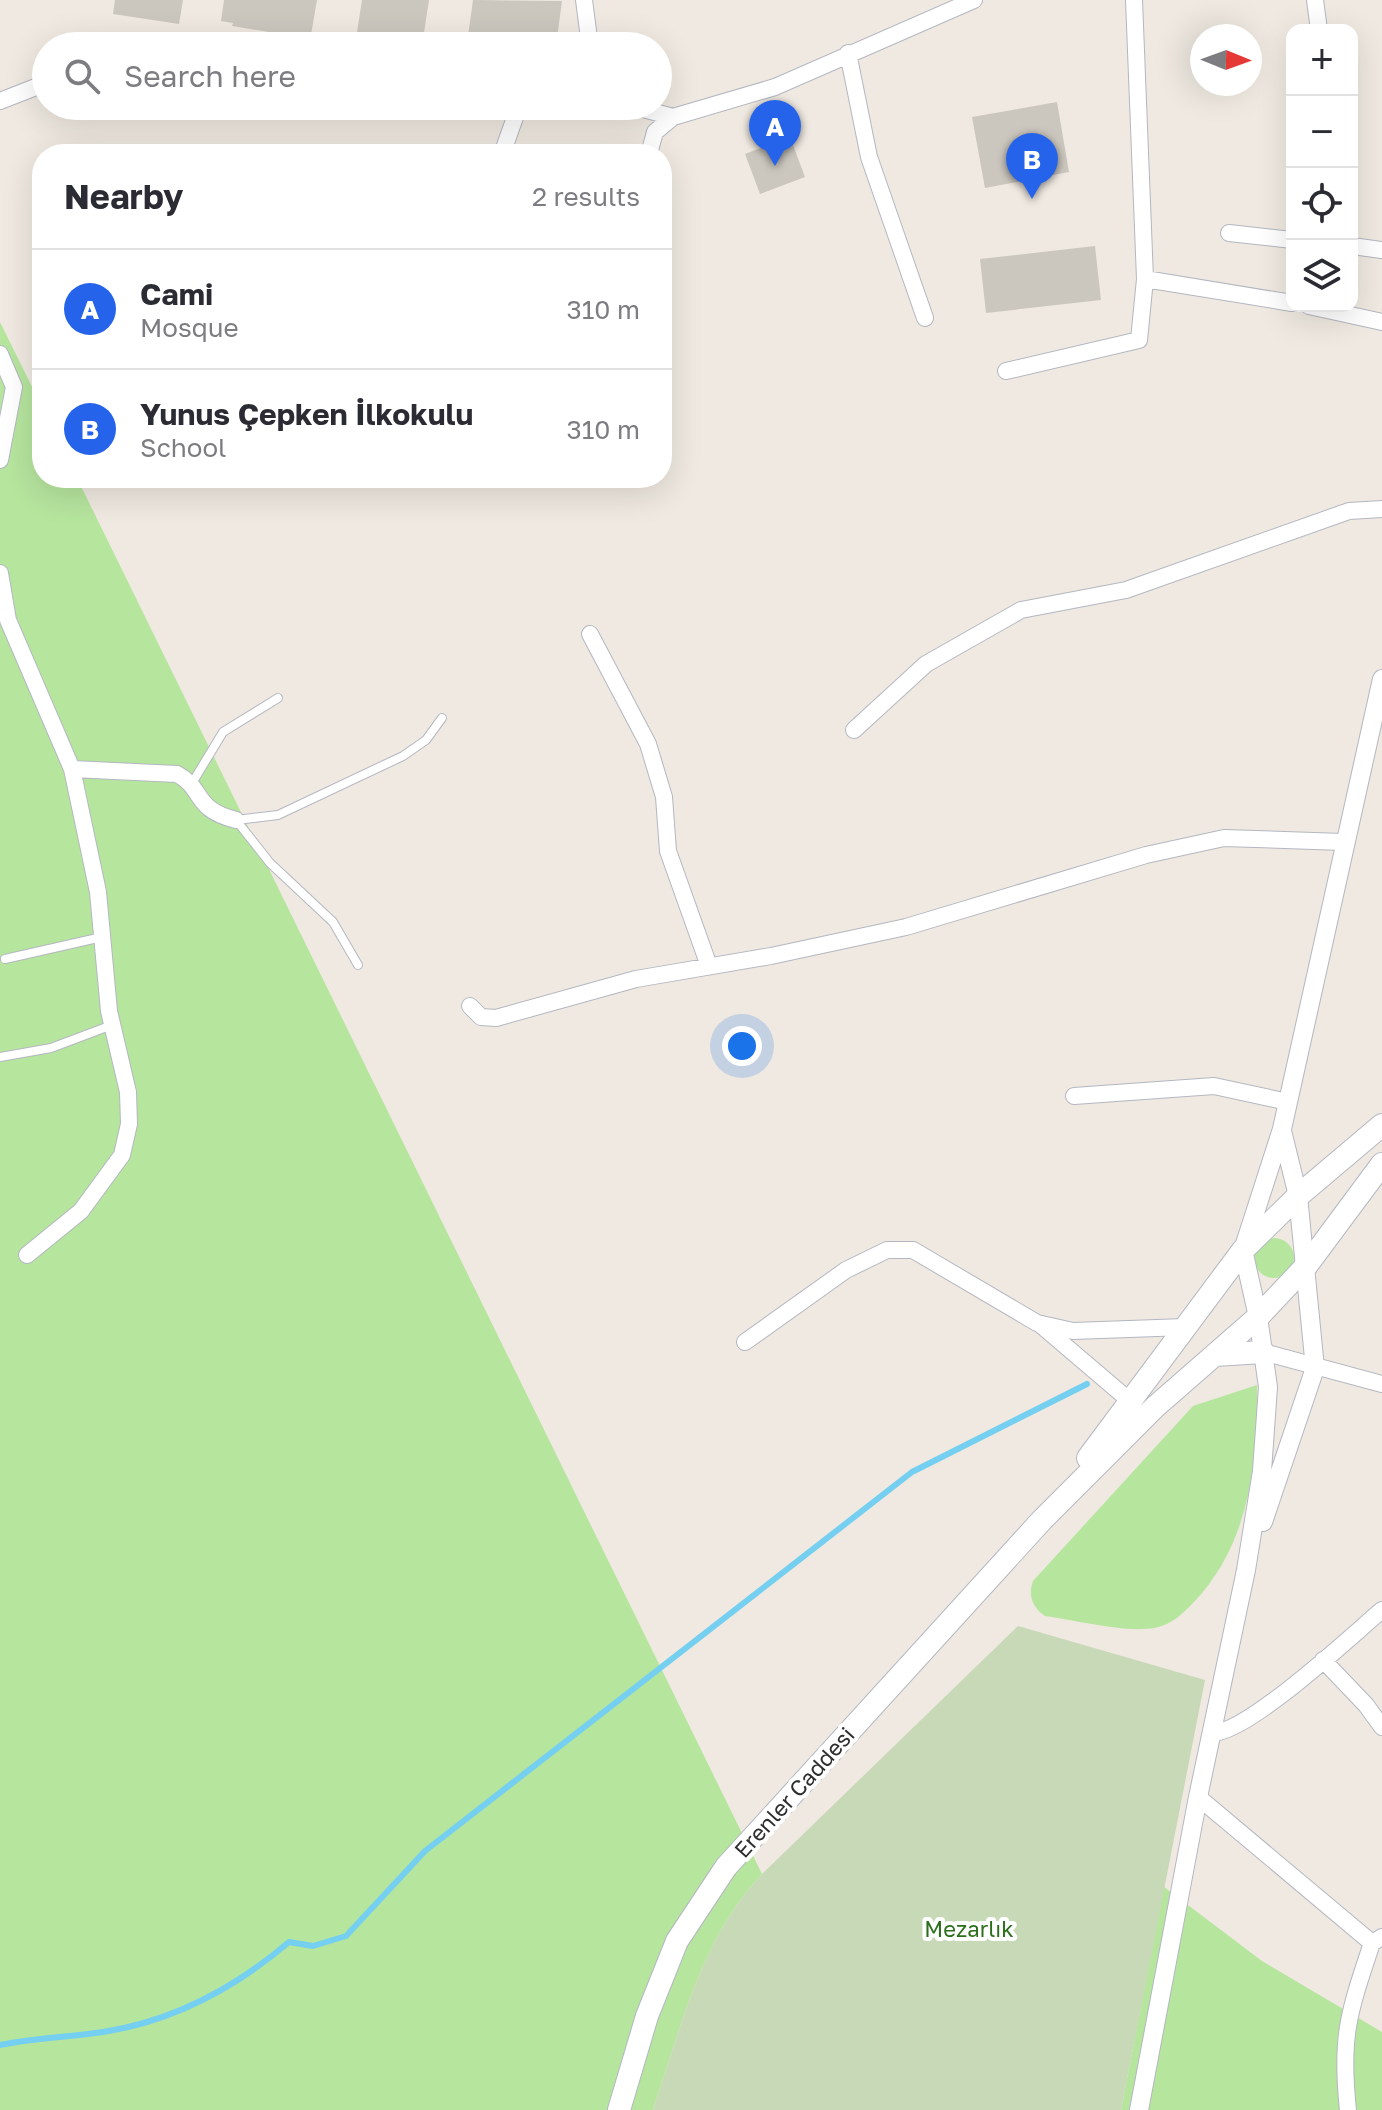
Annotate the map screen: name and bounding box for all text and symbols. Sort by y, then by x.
north arrow [1190,24,1262,96]
map controls [1286,24,1358,312]
button: + [1286,24,1358,96]
search box [32,32,672,120]
icon: search [60,54,104,98]
text: Search here [124,58,296,94]
button: − [1286,96,1358,168]
pin: A [749,100,801,166]
pin: B [1006,133,1058,199]
button: locate [1286,168,1358,240]
text: Nearby [64,176,184,216]
text: 2 results [532,181,640,212]
button: layers [1286,240,1358,312]
text: Cami [140,276,213,312]
text: A [81,294,99,325]
text: 310 m [567,294,640,325]
text: Mosque [140,312,239,343]
text: Yunus Çepken İlkokulu [140,396,473,432]
text: B [81,414,99,445]
text: 310 m [567,414,640,445]
text: School [140,432,226,463]
your location [722,1026,762,1066]
street label: Erenler Caddesi [728,1721,860,1863]
park label: Mezarlık [924,1915,1014,1942]

